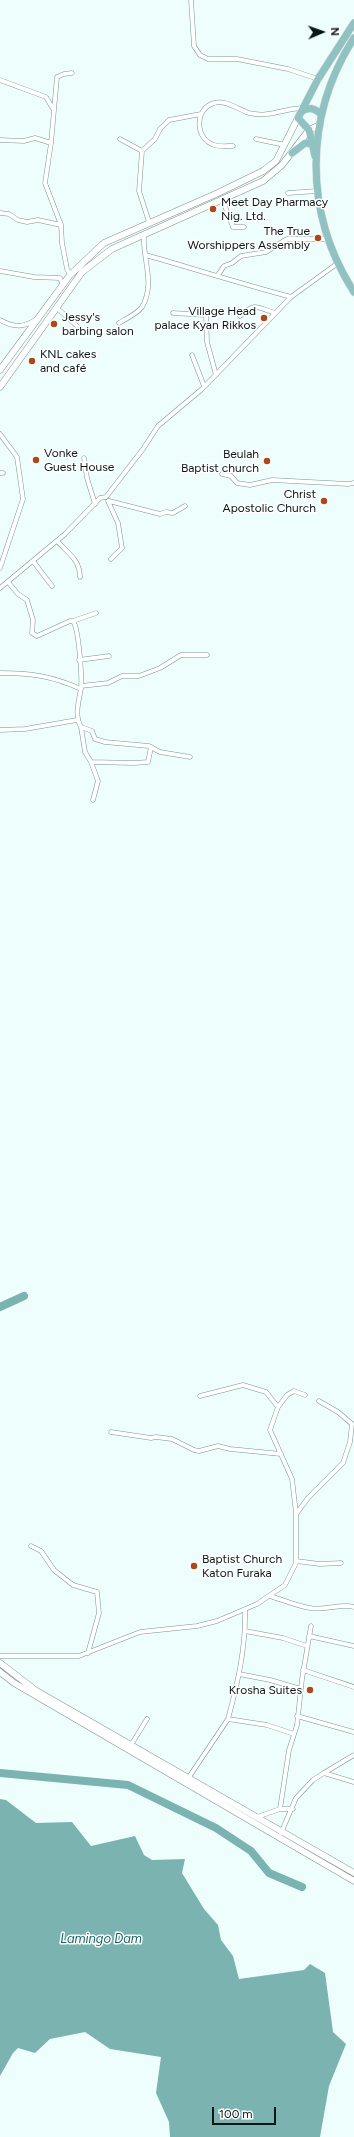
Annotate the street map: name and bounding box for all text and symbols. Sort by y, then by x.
north arrow [302,12,342,52]
text: N [328,27,341,36]
place label: Meet Day Pharmacy Nig. Ltd. [221,195,328,223]
marker: Meet Day Pharmacy Nig. Ltd. [208,204,218,214]
place label: The True Worshippers Assembly [187,224,310,252]
marker: The True Worshippers Assembly [313,233,323,243]
place label: Village Head palace Kyan Rikkos [154,304,256,332]
place label: Jessy's barbing salon [62,310,134,338]
marker: Village Head palace Kyan Rikkos [259,313,269,323]
marker: Jessy's barbing salon [49,319,59,329]
place label: KNL cakes and café [40,347,96,375]
marker: KNL cakes and café [27,356,37,366]
place label: Vonke Guest House [44,446,114,474]
place label: Beulah Baptist church [181,447,259,475]
marker: Vonke Guest House [31,455,41,465]
marker: Beulah Baptist church [262,456,272,466]
place label: Christ Apostolic Church [223,487,316,515]
marker: Christ Apostolic Church [319,496,329,506]
place label: Baptist Church Katon Furaka [202,1552,282,1580]
marker: Baptist Church Katon Furaka [189,1561,199,1571]
place label: Krosha Suites [229,1683,302,1697]
marker: Krosha Suites [305,1685,315,1695]
water label: Lamingo Dam [60,1931,142,1947]
scale bar [214,2099,278,2125]
text: 100 m [219,2107,253,2121]

